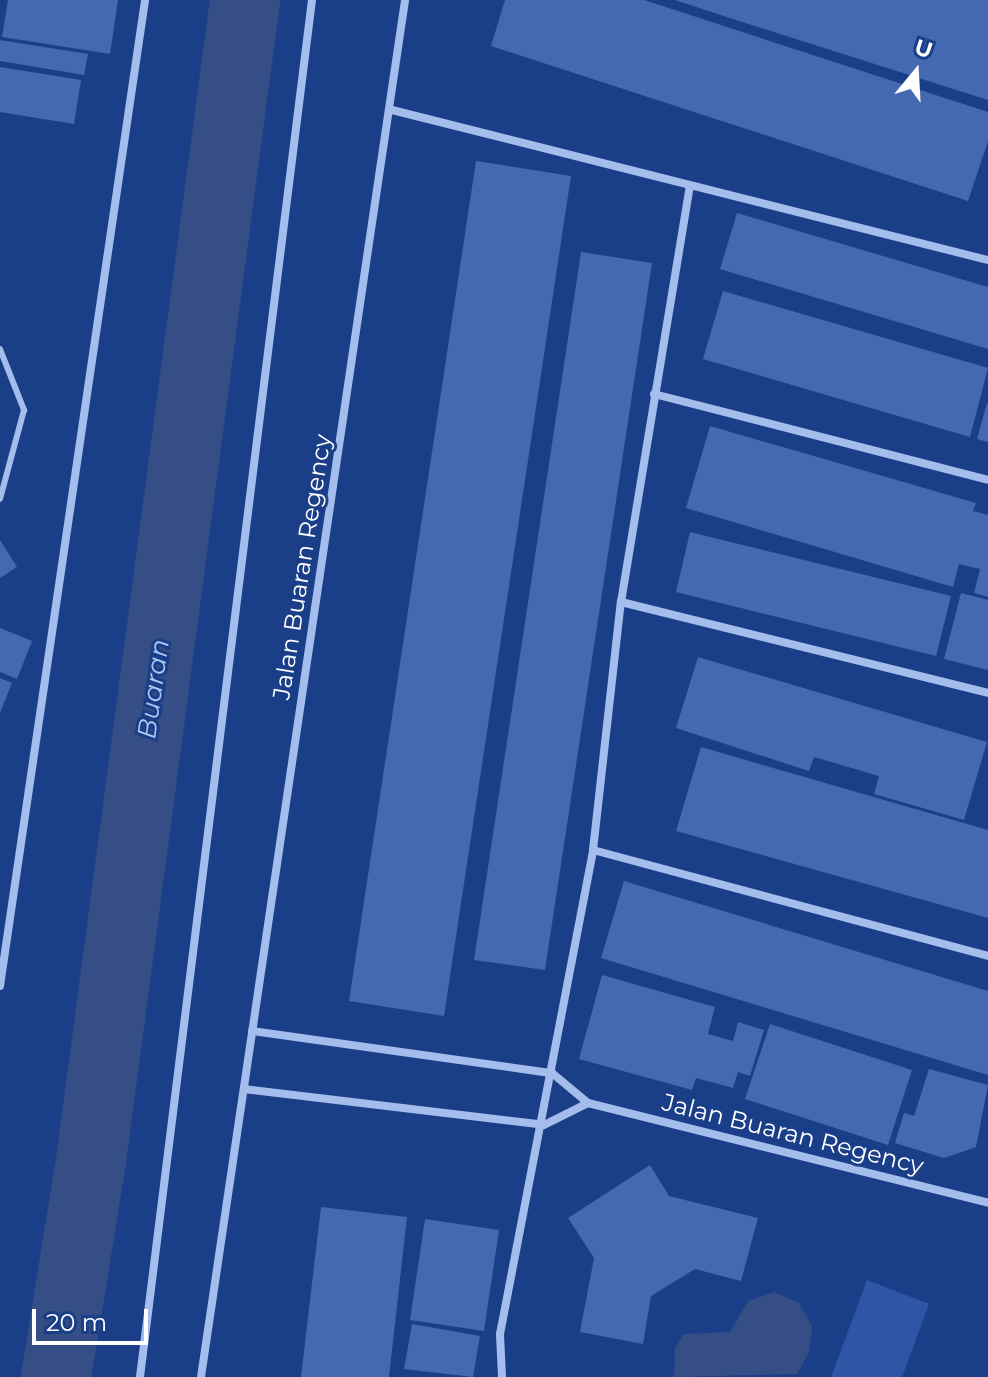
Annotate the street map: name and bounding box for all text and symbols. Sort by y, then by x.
north arrow [876,32,956,112]
text: U [911,33,936,64]
street label: Jalan Buaran Regency [267,432,337,702]
water label: Buaran [132,637,176,741]
street label: Jalan Buaran Regency [659,1088,927,1180]
scale bar [36,1293,152,1343]
text: 20 m [46,1308,107,1337]

